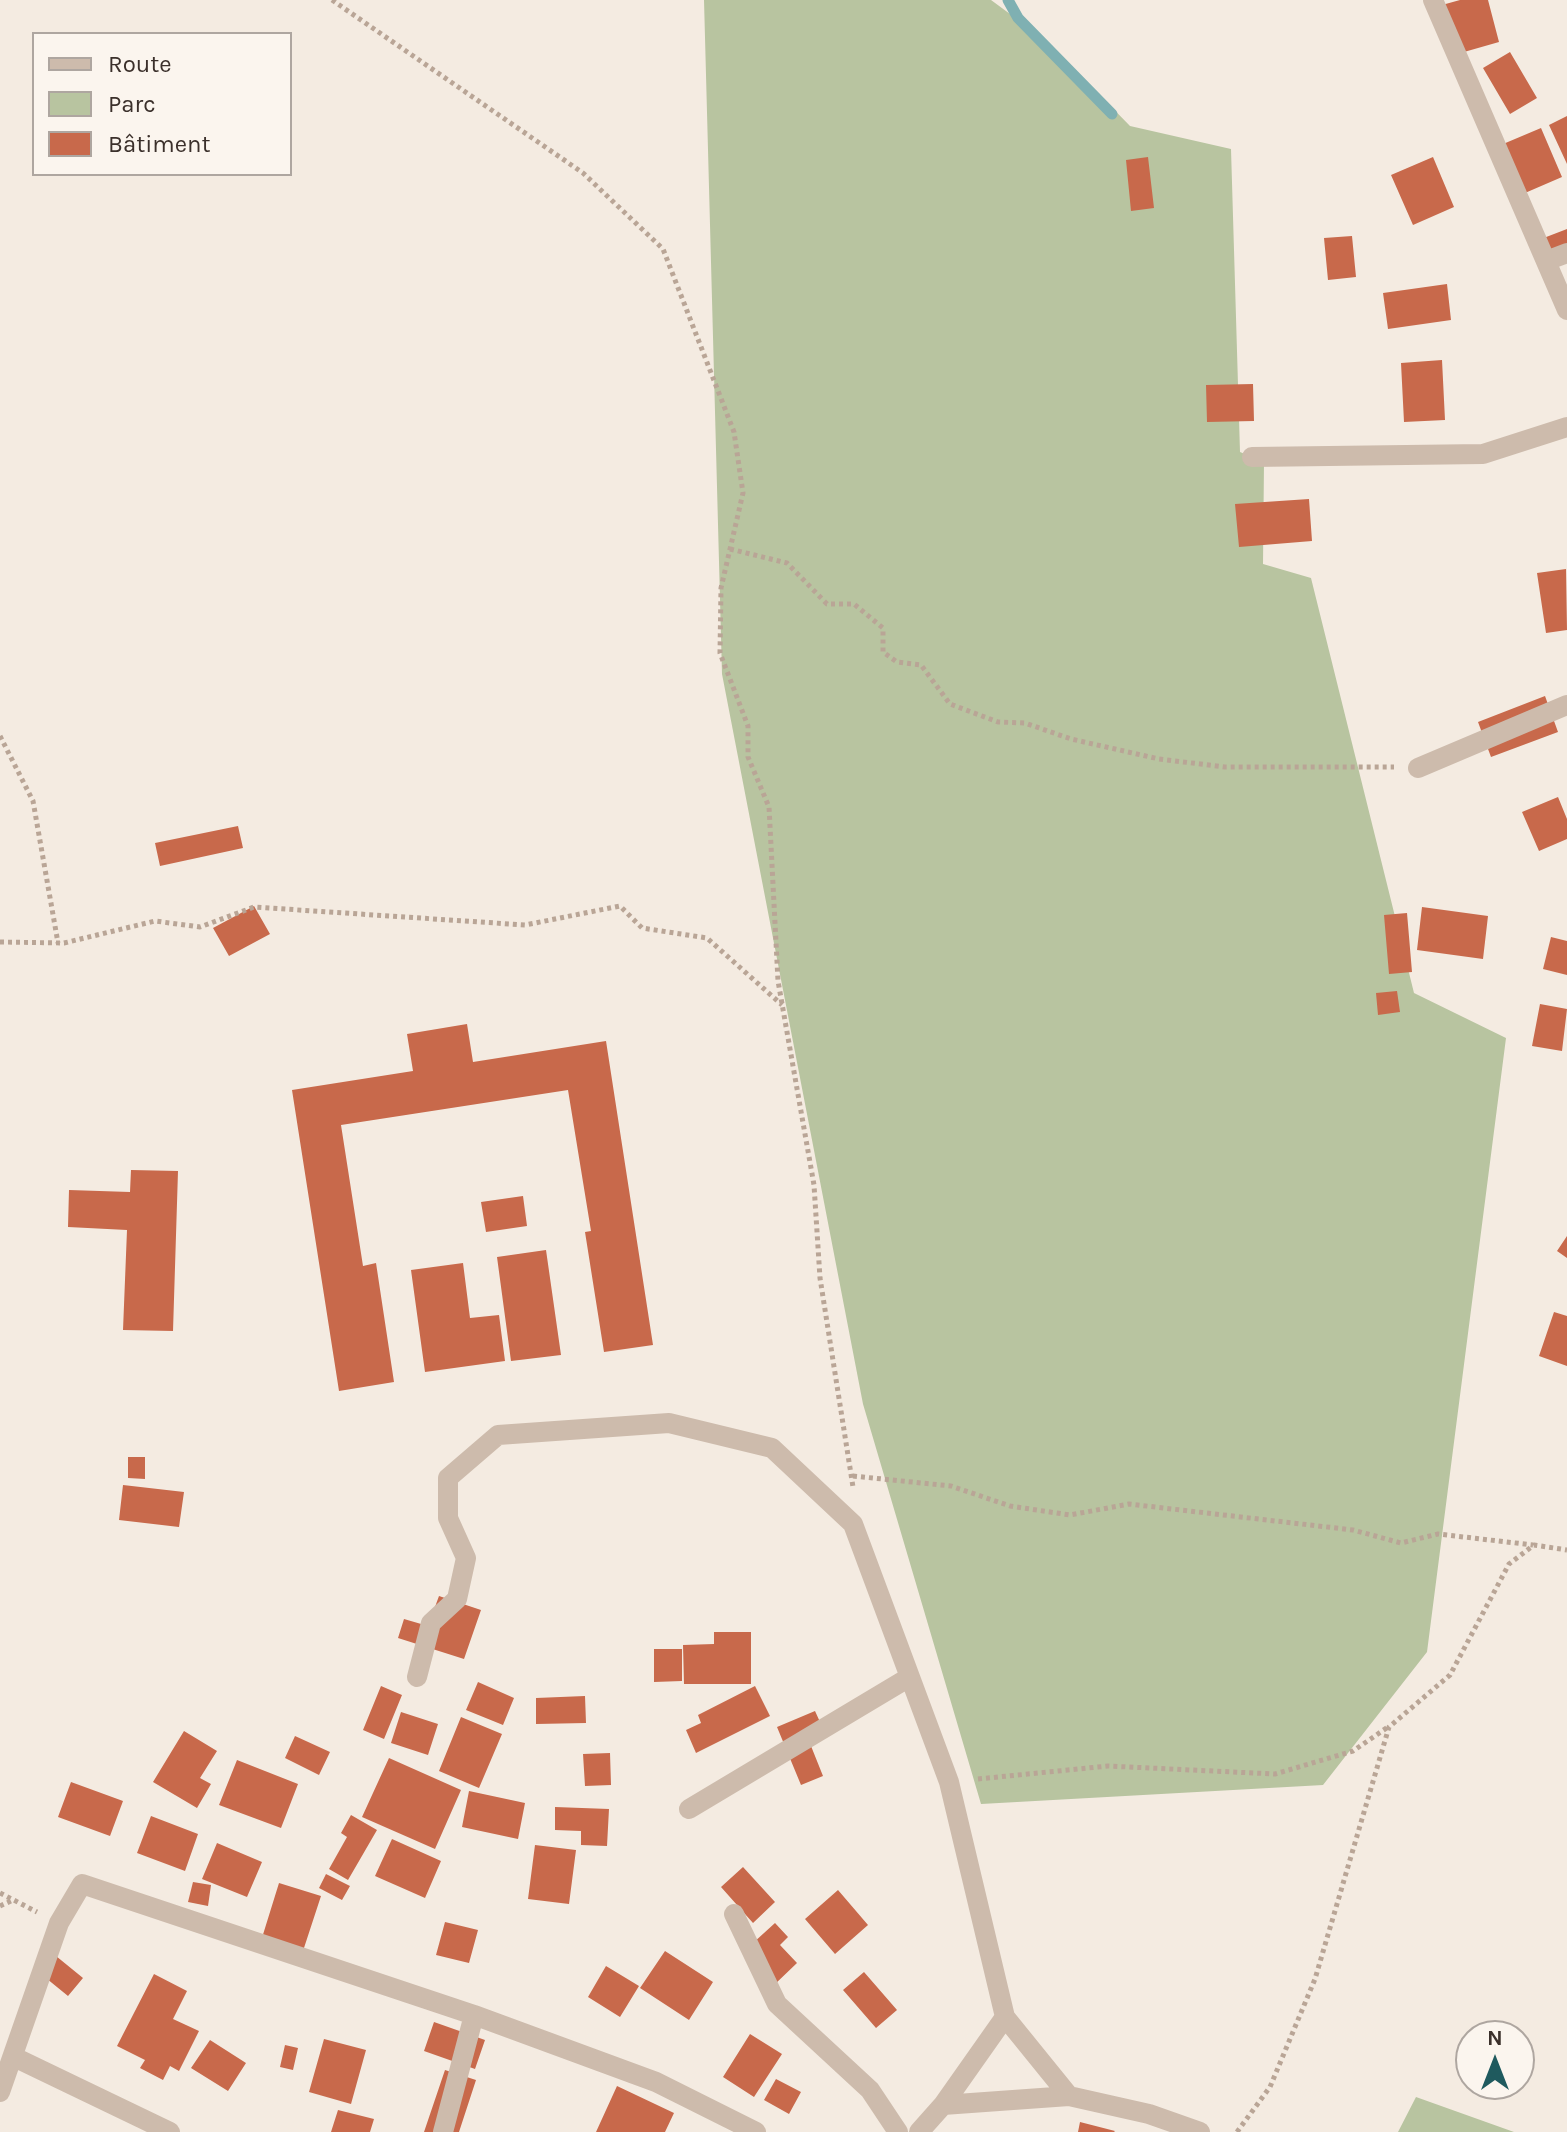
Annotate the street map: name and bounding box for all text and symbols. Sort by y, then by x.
legend [32,32,292,176]
text: Route [108,50,172,78]
text: Parc [108,90,156,118]
text: Bâtiment [108,130,211,158]
north arrow [1455,2020,1535,2100]
text: N [1487,2025,1503,2051]

